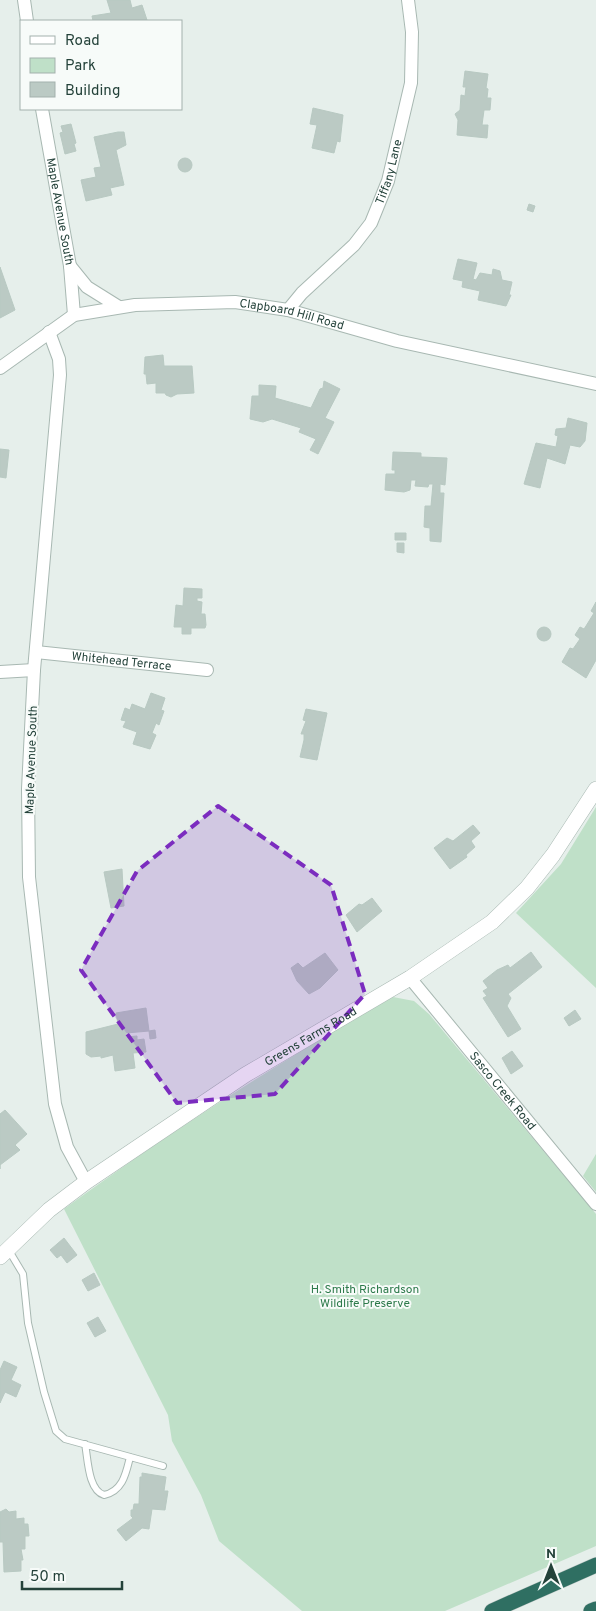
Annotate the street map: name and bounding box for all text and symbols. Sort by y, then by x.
legend [20,20,182,110]
text: Road [65,32,100,51]
text: Park [65,57,96,76]
text: Building [65,82,120,101]
street label: Tiffany Lane [372,138,407,207]
street label: Maple Avenue South [42,156,77,267]
street label: Clapboard Hill Road [238,296,346,335]
street label: Whitehead Terrace [71,649,172,675]
street label: Maple Avenue South [22,705,42,815]
street label: Greens Farms Road [262,1004,360,1071]
street label: Sasco Creek Road [465,1049,539,1134]
park label: H. Smith Richardson Wildlife Preserve [311,1282,419,1312]
north arrow [526,1541,576,1591]
text: N [546,1546,556,1563]
scale bar [22,1558,122,1590]
text: 50 m [30,1568,65,1587]

